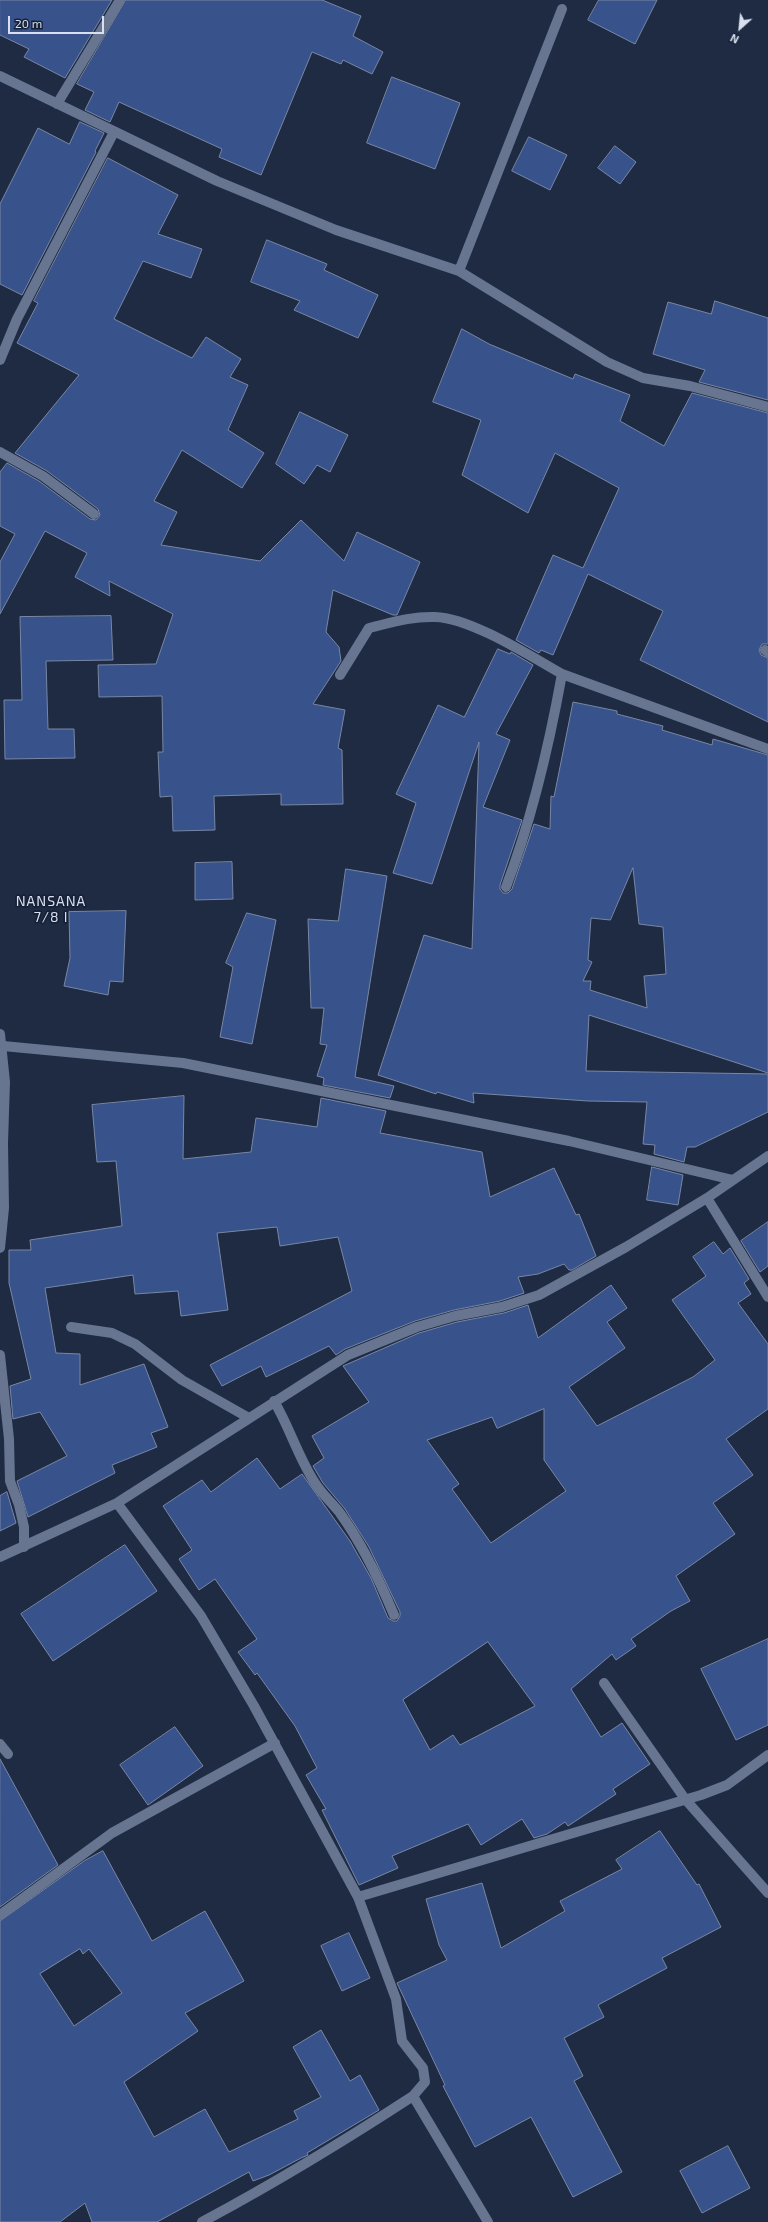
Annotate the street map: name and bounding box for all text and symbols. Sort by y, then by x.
scale bar [10,8,106,34]
north arrow [720,8,760,48]
text: 20 m [15,16,42,30]
text: N [728,32,741,47]
district label: NANSANA 7/8 I [16,893,86,926]

